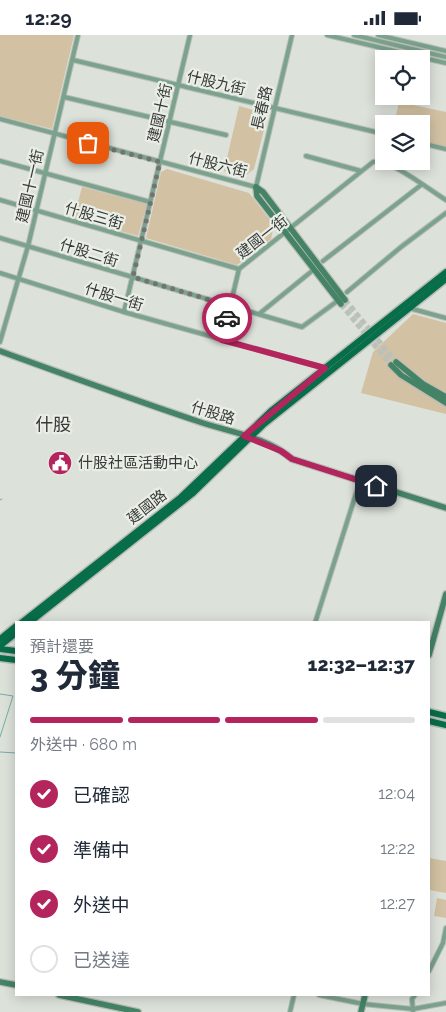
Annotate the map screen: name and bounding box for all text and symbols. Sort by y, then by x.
text: 12:29 [25,7,72,29]
map controls [375,50,430,170]
button: locate [375,50,430,105]
street label: 什股九街 [185,67,247,99]
street label: 建國十街 [144,82,176,144]
street label: 長春路 [248,84,276,132]
button: layers [375,115,430,170]
pin [67,122,109,164]
icon: bag [74,129,102,157]
street label: 建國十一街 [13,147,47,225]
street label: 什股六街 [187,149,249,181]
street label: 什股三街 [63,199,125,233]
street label: 建國一街 [233,211,291,263]
street label: 什股二街 [58,236,120,270]
street label: 什股一街 [83,280,145,314]
courier [202,293,252,343]
icon: car [213,304,241,332]
street label: 什股路 [189,398,237,428]
district label: 什股 [35,414,71,435]
public building icon: 什股社區活動中心 [47,450,73,476]
place label: 什股社區活動中心 [78,454,198,472]
pin [355,465,397,507]
icon: home [362,472,390,500]
street label: 建國路 [124,486,170,528]
text: 預計還要 [30,637,94,656]
text: 12:32–12:37 [308,653,415,675]
text: 3 分鐘 [30,657,120,694]
text: 外送中 · 680 m [30,735,137,754]
icon: check [30,780,58,808]
text: 已確認 [73,784,130,806]
text: 12:04 [378,784,415,803]
icon: check [30,835,58,863]
text: 準備中 [73,839,130,861]
text: 12:22 [380,839,415,858]
icon: check [30,890,58,918]
text: 外送中 [73,894,130,916]
text: 12:27 [380,894,415,913]
text: 已送達 [73,949,130,971]

